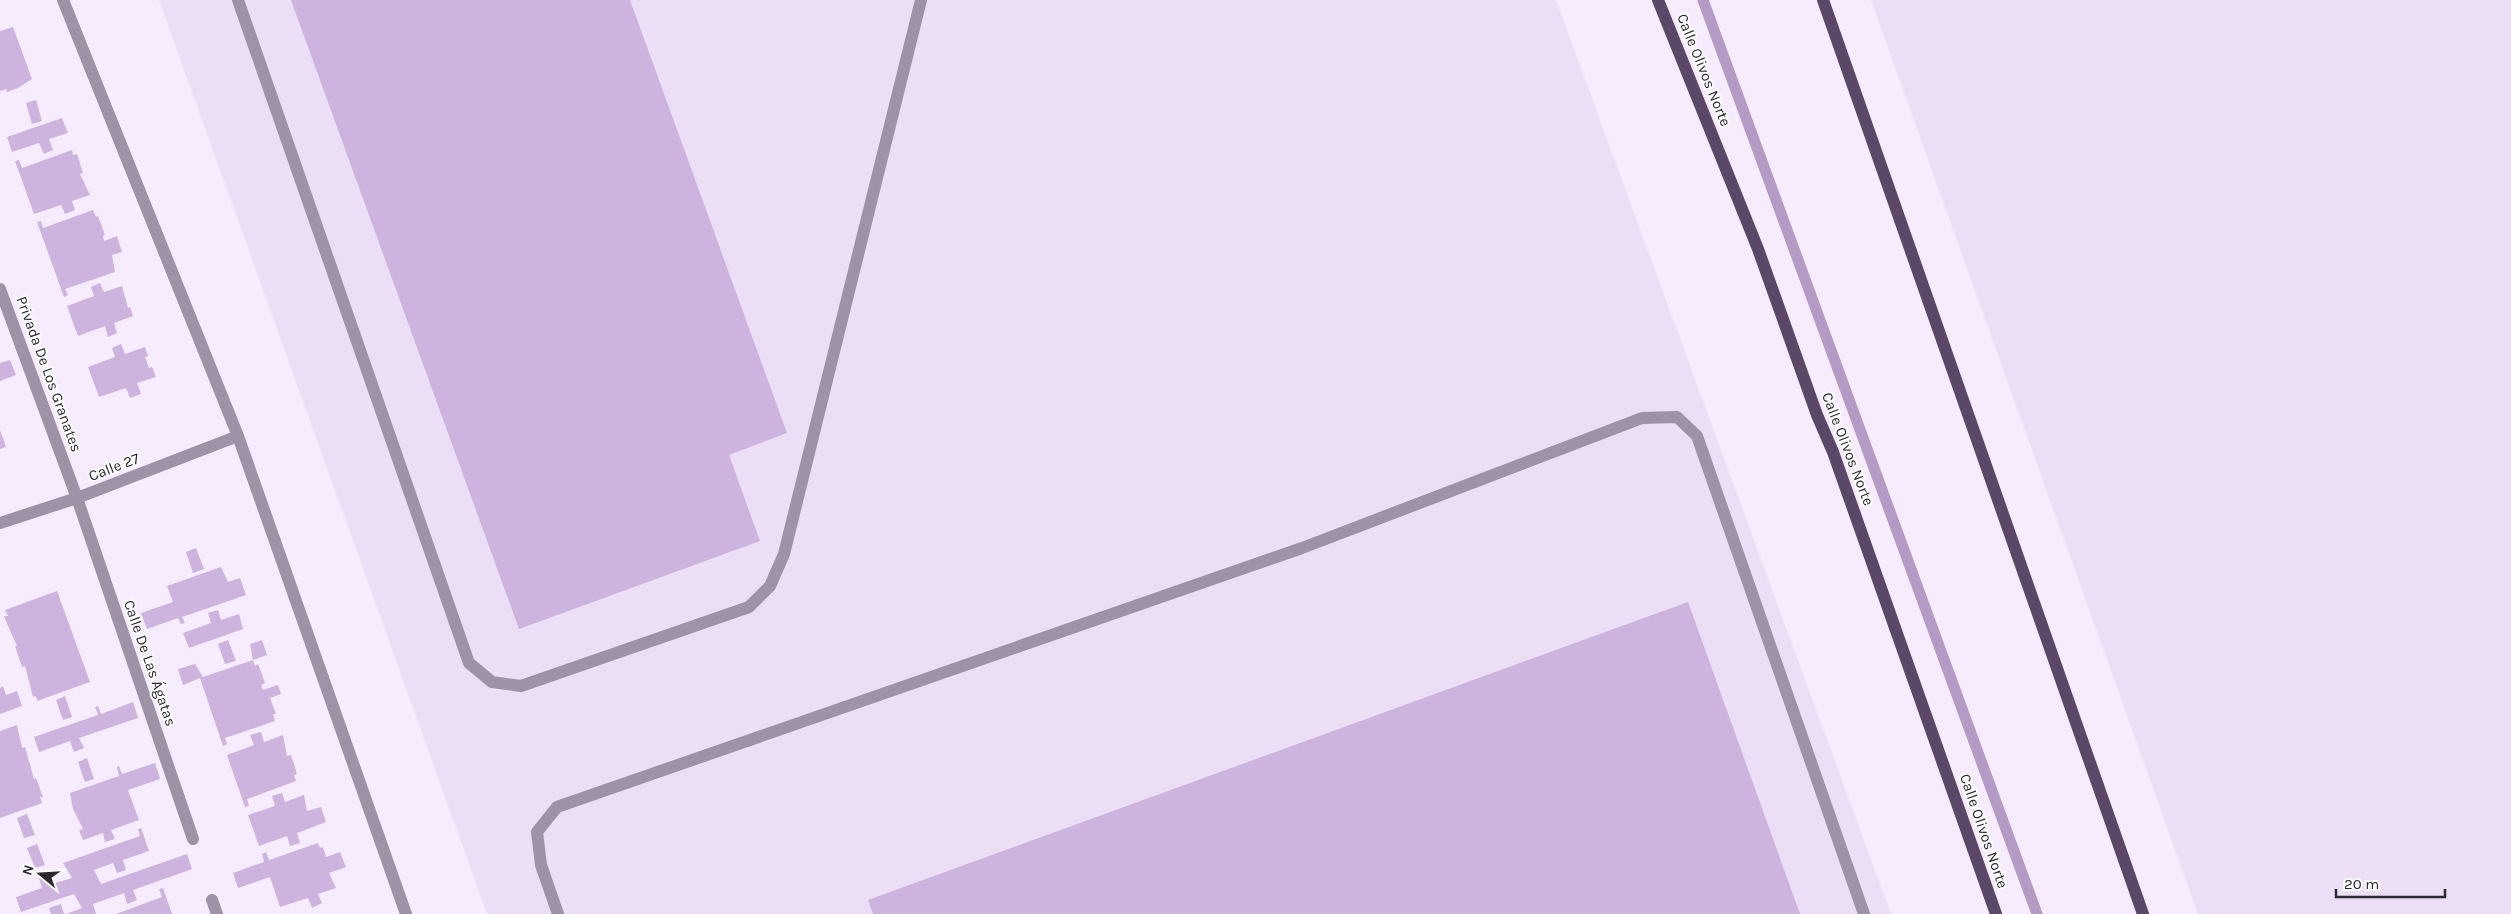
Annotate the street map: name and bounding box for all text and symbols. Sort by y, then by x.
street label: Calle Olivos Norte [1673,11,1735,129]
street label: Privada De Los Granates [12,294,86,454]
street label: Calle Olivos Norte [1818,390,1878,508]
street label: Calle 27 [86,449,142,485]
street label: Calle De Las Ágatas [120,598,180,728]
street label: Calle Olivos Norte [1956,771,2012,891]
north arrow [15,849,65,899]
text: N [18,863,38,878]
scale bar [2336,866,2445,898]
text: 20 m [2344,875,2379,893]

